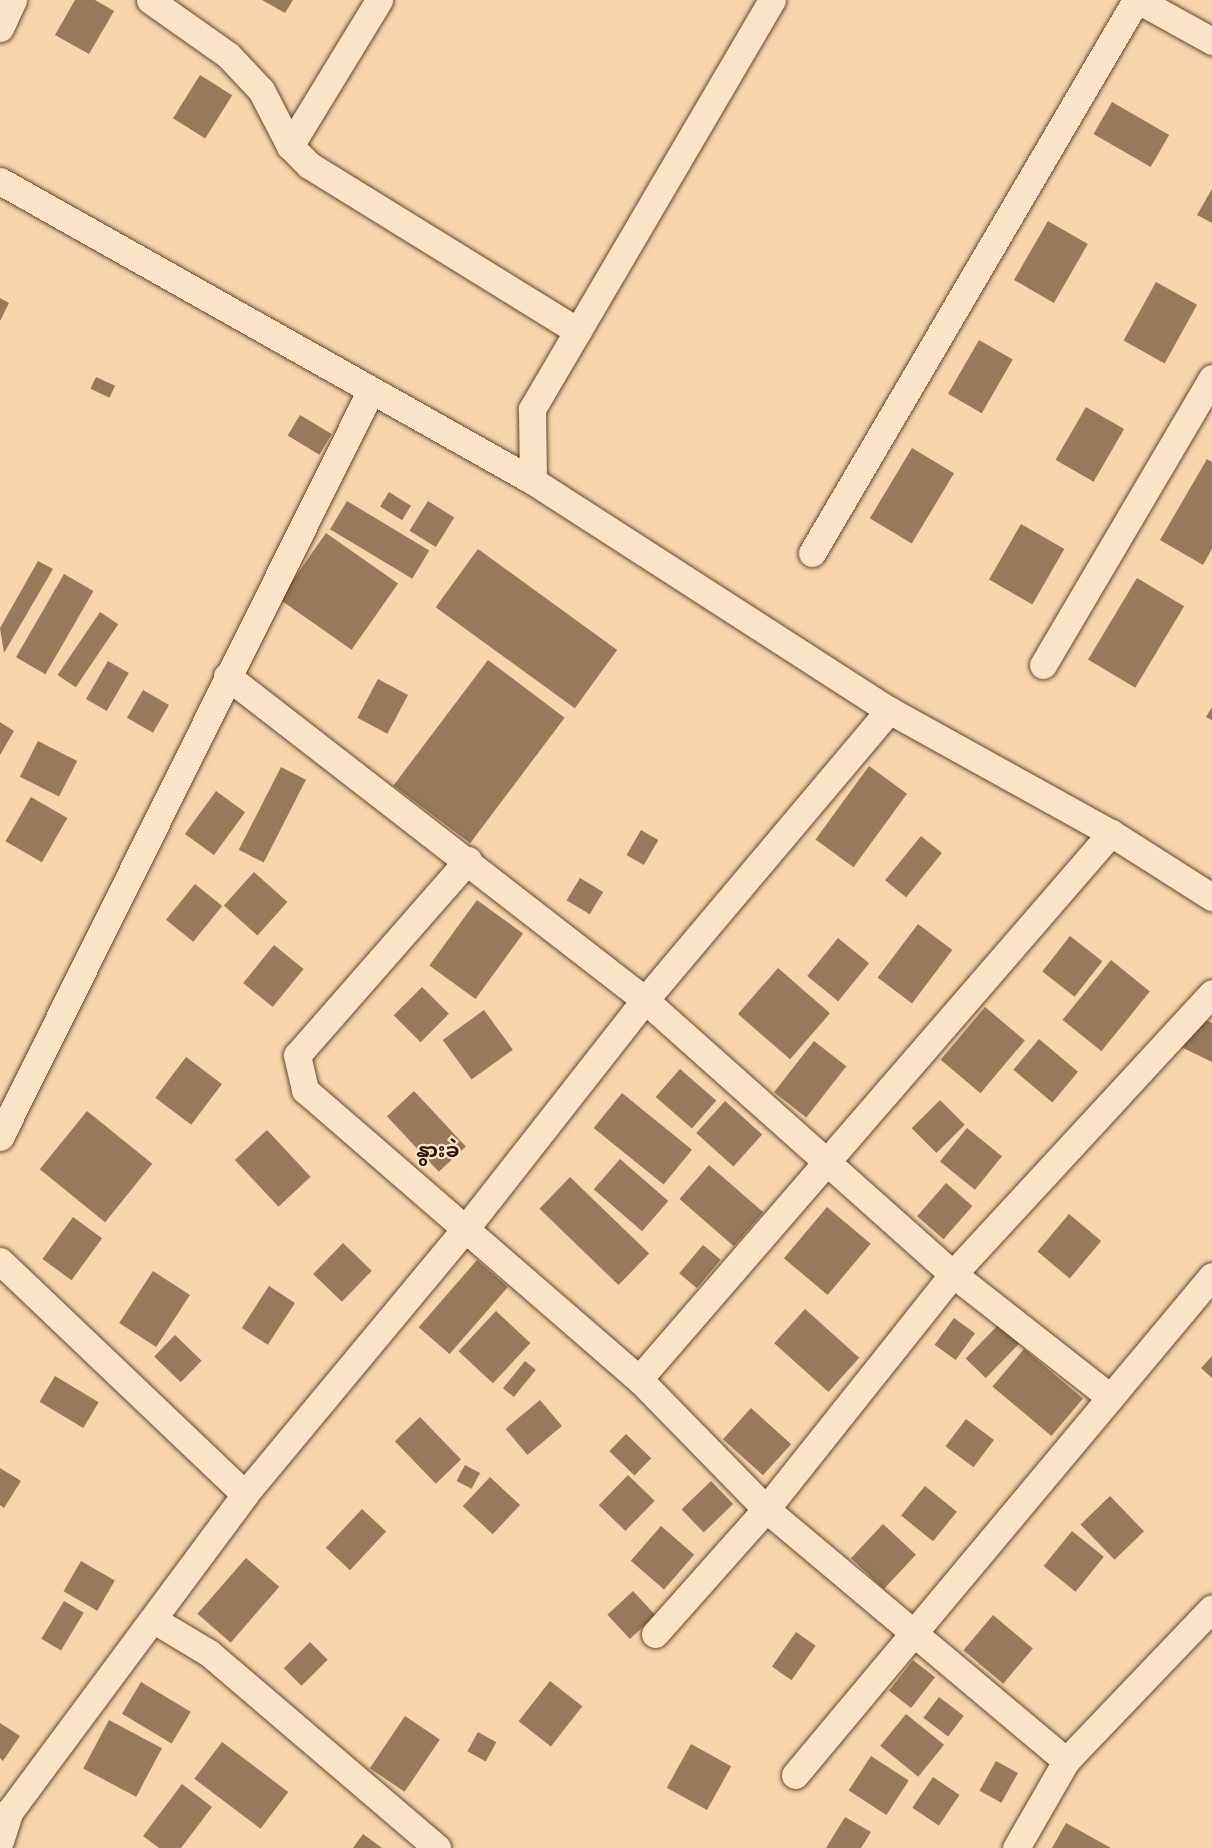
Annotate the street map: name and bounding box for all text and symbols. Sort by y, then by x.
district label: နွားခဲ [417,1140,459,1164]

